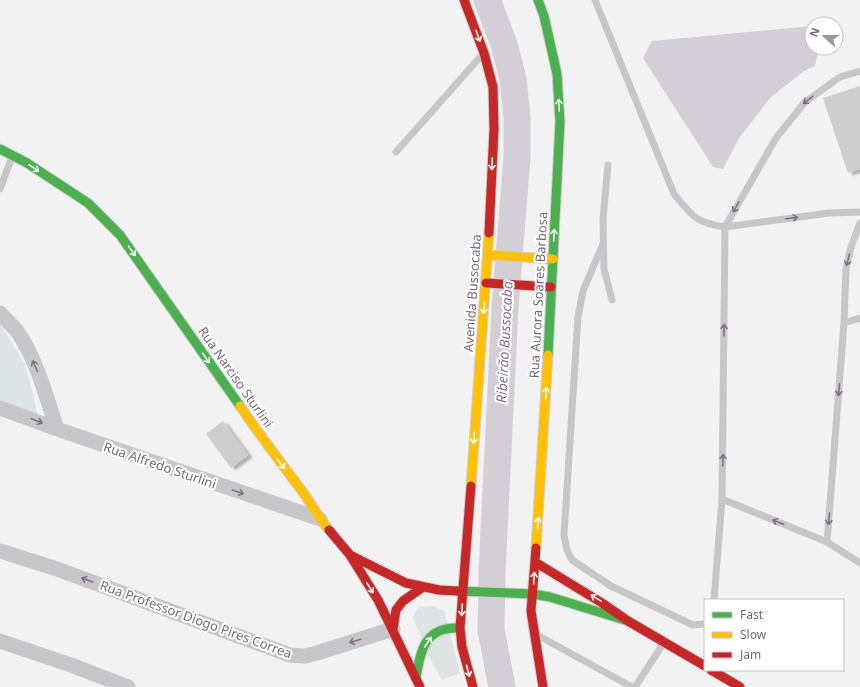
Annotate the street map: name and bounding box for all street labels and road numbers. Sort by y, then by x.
street label: Rua Aurora Soares Barbosa [525,211,551,379]
street label: Avenida Bussocaba [459,234,485,352]
street label: Rua Narciso Sturlini [194,323,278,431]
street label: Rua Alfredo Sturlini [101,437,219,493]
street label: Rua Professor Diogo Pires Correa [98,576,294,662]

